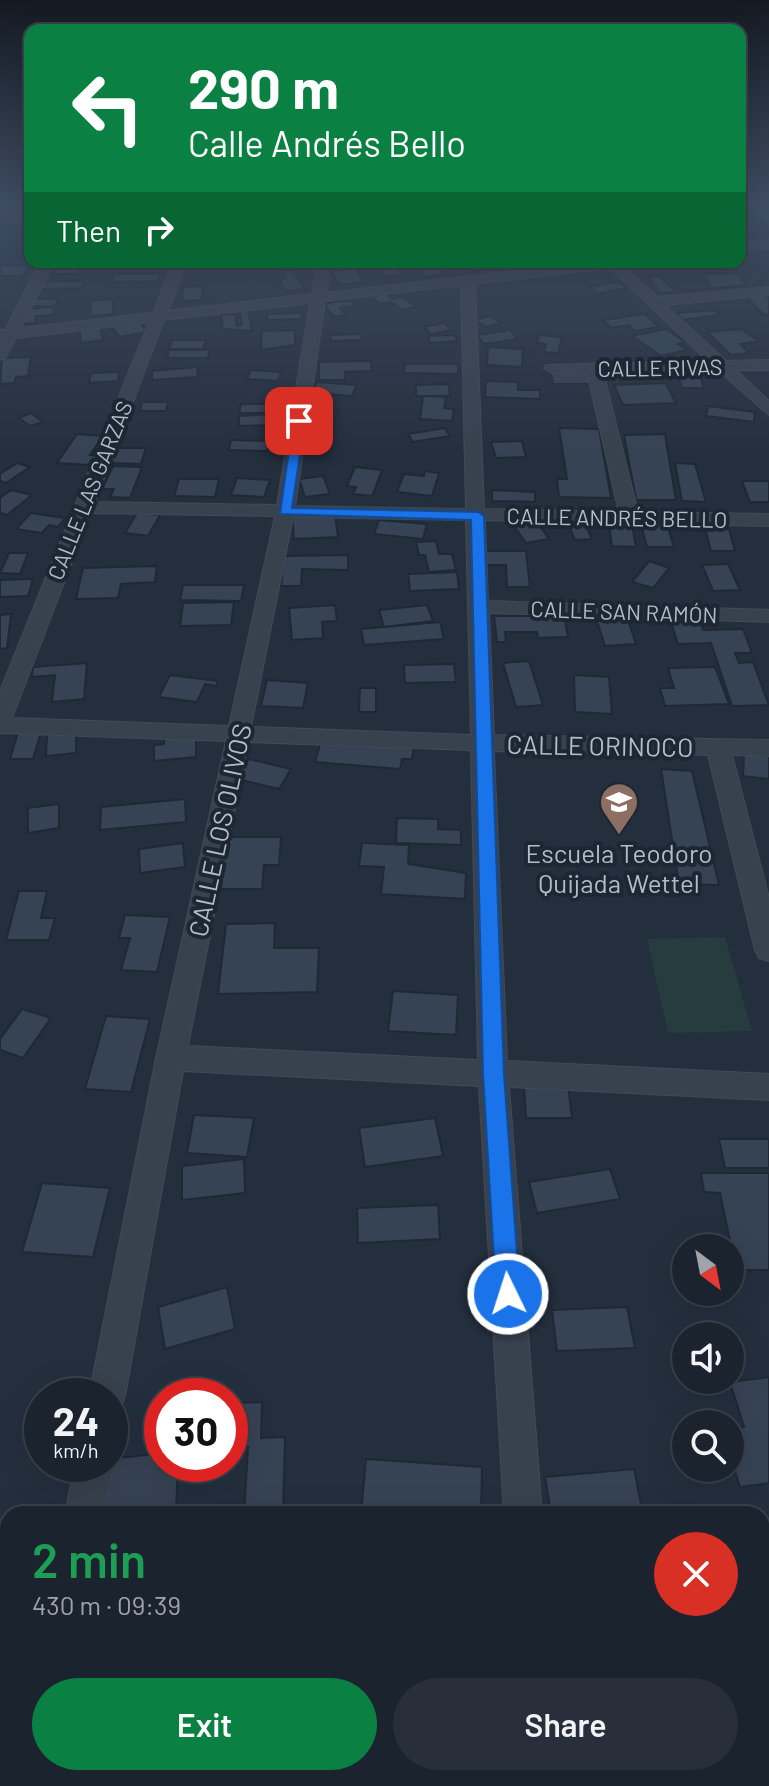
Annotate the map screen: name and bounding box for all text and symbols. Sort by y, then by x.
text: 290 m [188,53,339,120]
icon: left [56,56,160,160]
text: Calle Andrés Bello [188,121,466,164]
icon: right [137,208,181,252]
text: Then [56,212,121,248]
street label: CALLE RIVAS [597,353,723,381]
pin [265,387,333,455]
street label: CALLE LAS GARZAS [41,397,137,583]
icon: arrive [277,399,321,443]
street label: CALLE ANDRÉS BELLO [506,502,728,532]
street label: CALLE SAN RAMÓN [530,595,718,627]
street label: CALLE LOS OLIVOS [181,721,257,939]
street label: CALLE ORINOCO [506,728,694,762]
school or university icon: Escuela Teodoro Quijada Wettel [598,781,640,836]
place label: Escuela Teodoro Quijada Wettel [526,837,712,898]
north arrow [672,1234,744,1306]
map controls [672,1234,744,1482]
position arrow [466,1252,550,1336]
button: sound [672,1322,744,1394]
speed limit sign: 30 [144,1378,248,1482]
text: 24 [53,1396,99,1444]
button: search [672,1410,744,1482]
text: km/h [53,1438,99,1462]
text: 2 min [32,1530,146,1588]
button: close [654,1532,738,1616]
text: 430 m · 09:39 [32,1589,181,1620]
button: Exit [32,1678,377,1770]
button: Share [393,1678,738,1770]

